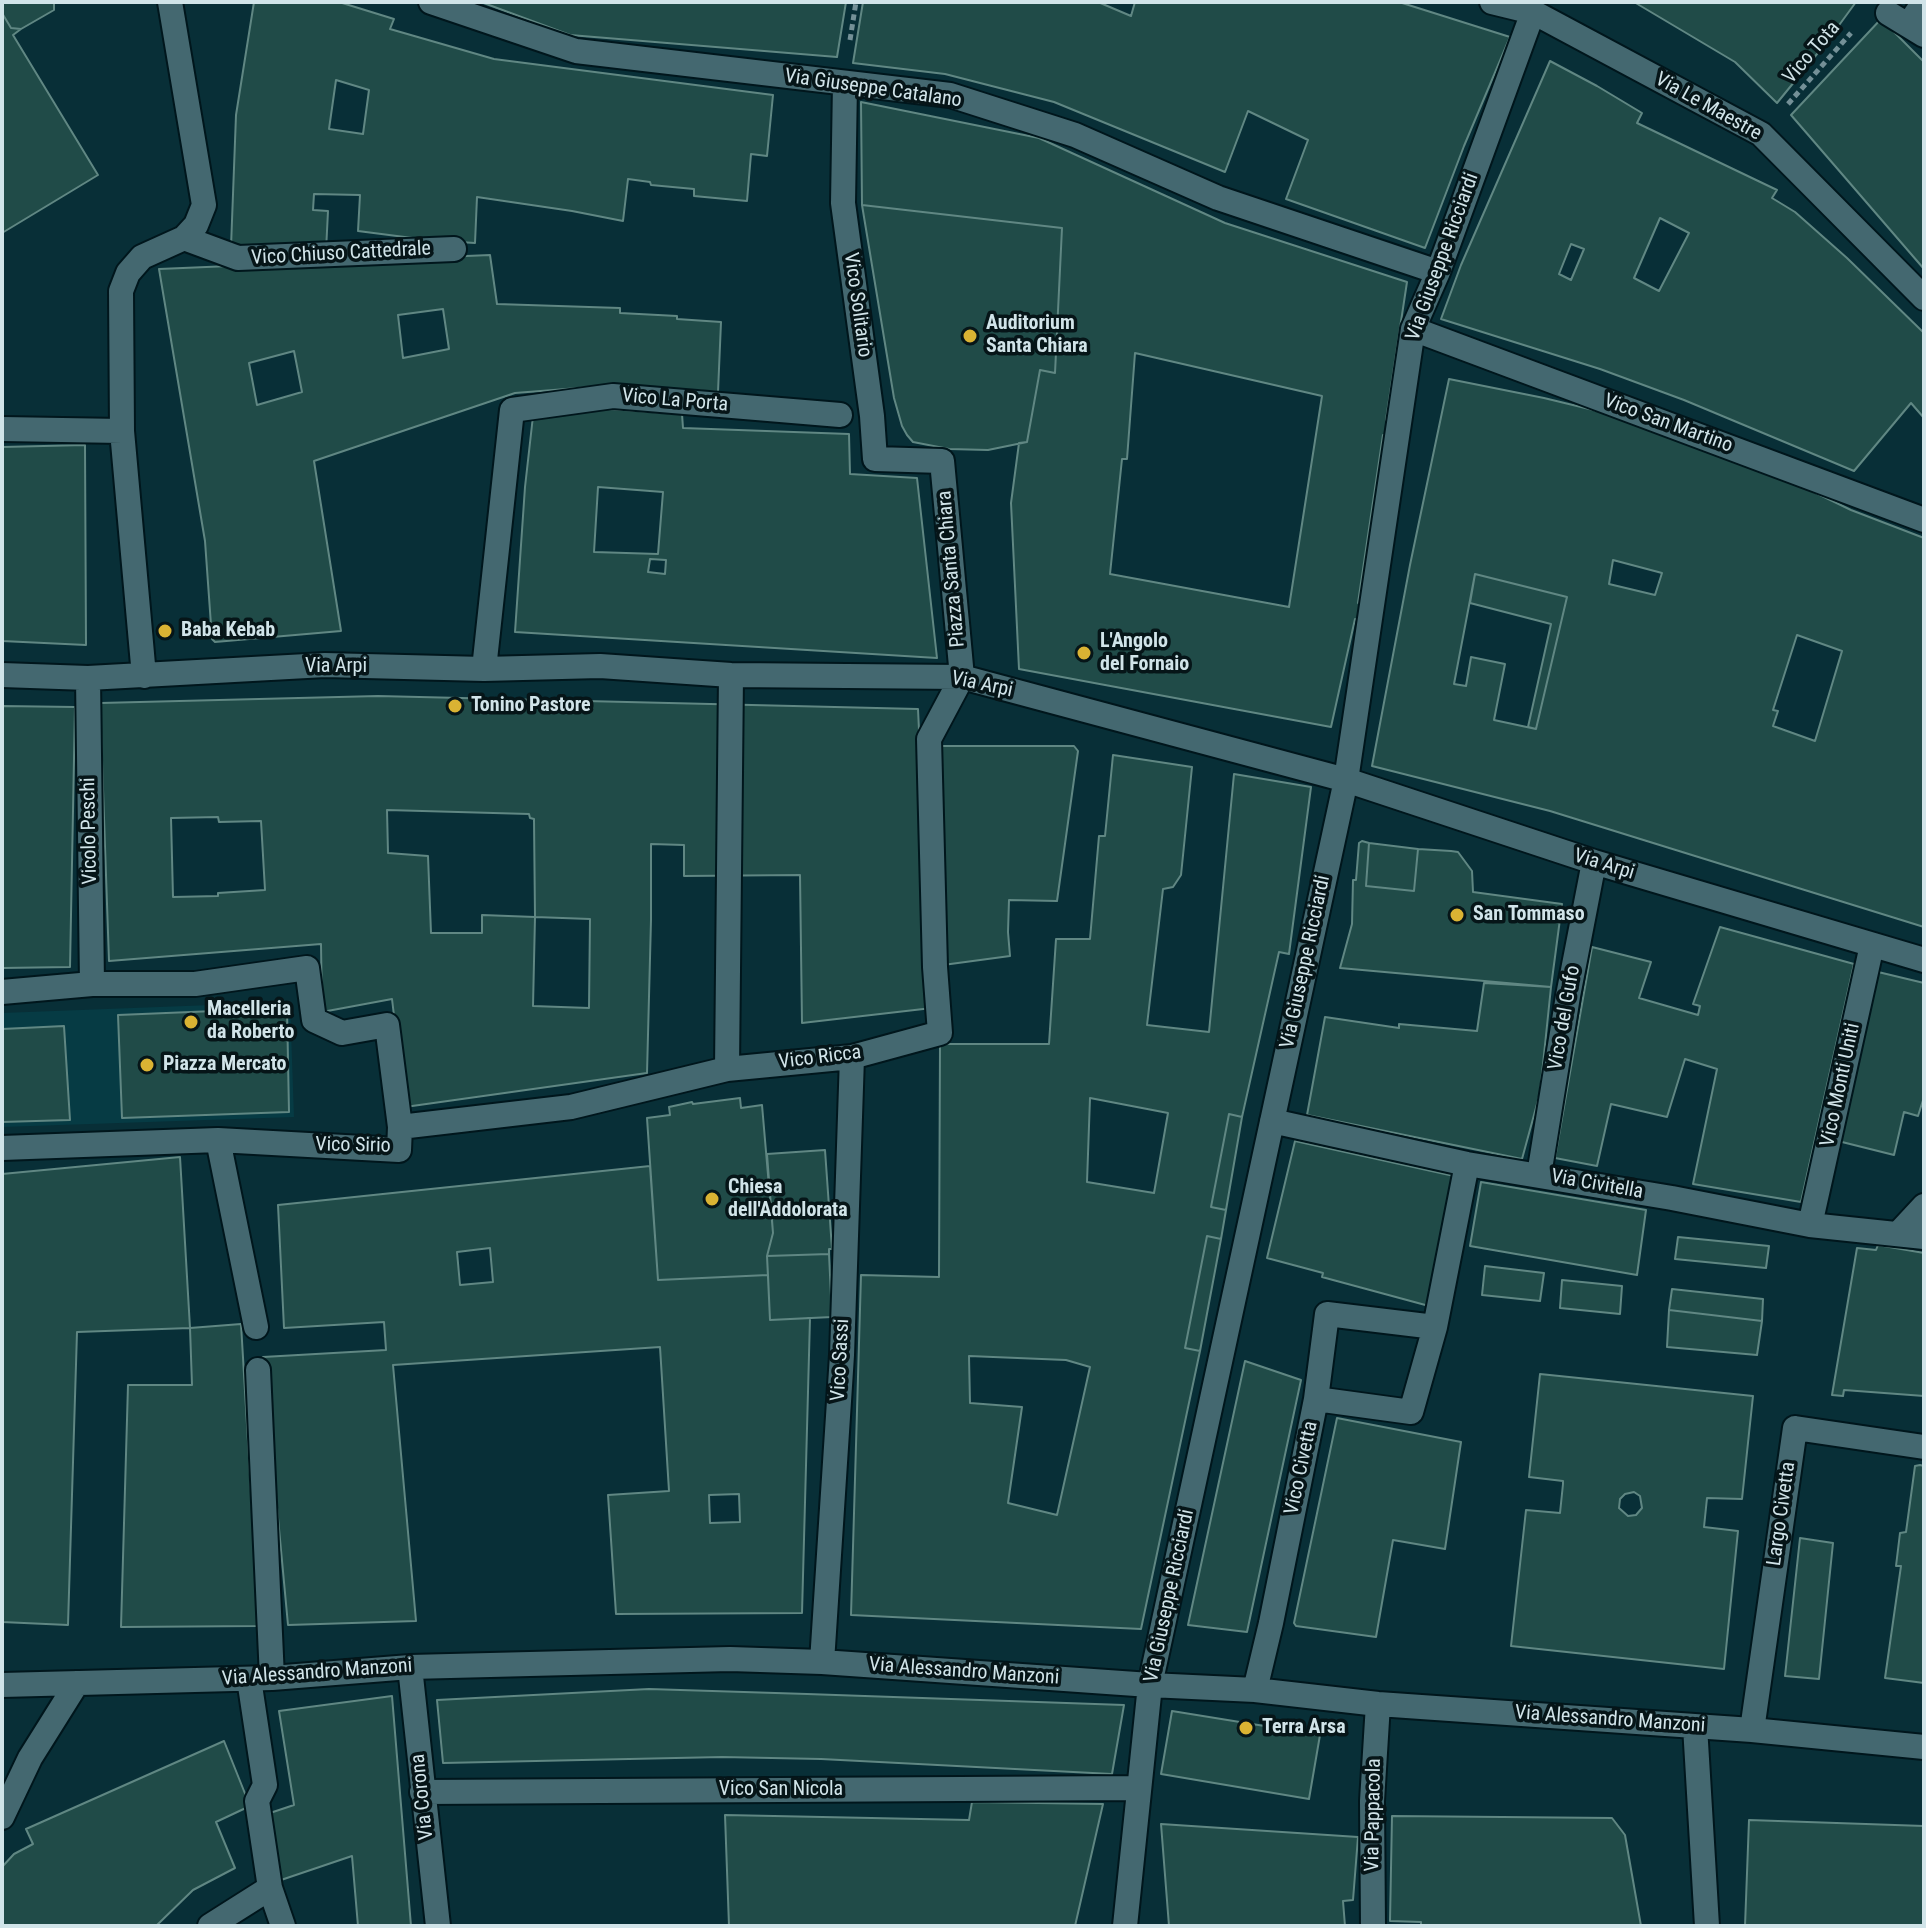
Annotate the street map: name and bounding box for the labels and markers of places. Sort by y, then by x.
place label: Auditorium Santa Chiara [986,312,1088,359]
marker: Auditorium Santa Chiara [961,327,979,345]
place label: Baba Kebab [181,619,275,643]
marker: Baba Kebab [156,622,174,640]
place label: L'Angolo del Fornaio [1100,630,1189,677]
marker: L'Angolo del Fornaio [1075,644,1093,662]
place label: Tonino Pastore [471,694,591,718]
marker: Tonino Pastore [446,697,464,715]
place label: San Tommaso [1473,903,1585,927]
marker: San Tommaso [1448,906,1466,924]
place label: Macelleria da Roberto [207,998,294,1045]
marker: Macelleria da Roberto [182,1013,200,1031]
place label: Piazza Mercato [163,1053,287,1077]
marker: Piazza Mercato [138,1056,156,1074]
place label: Chiesa dell'Addolorata [728,1176,848,1223]
marker: Chiesa dell'Addolorata [703,1190,721,1208]
place label: Terra Arsa [1262,1716,1346,1740]
marker: Terra Arsa [1237,1719,1255,1737]

